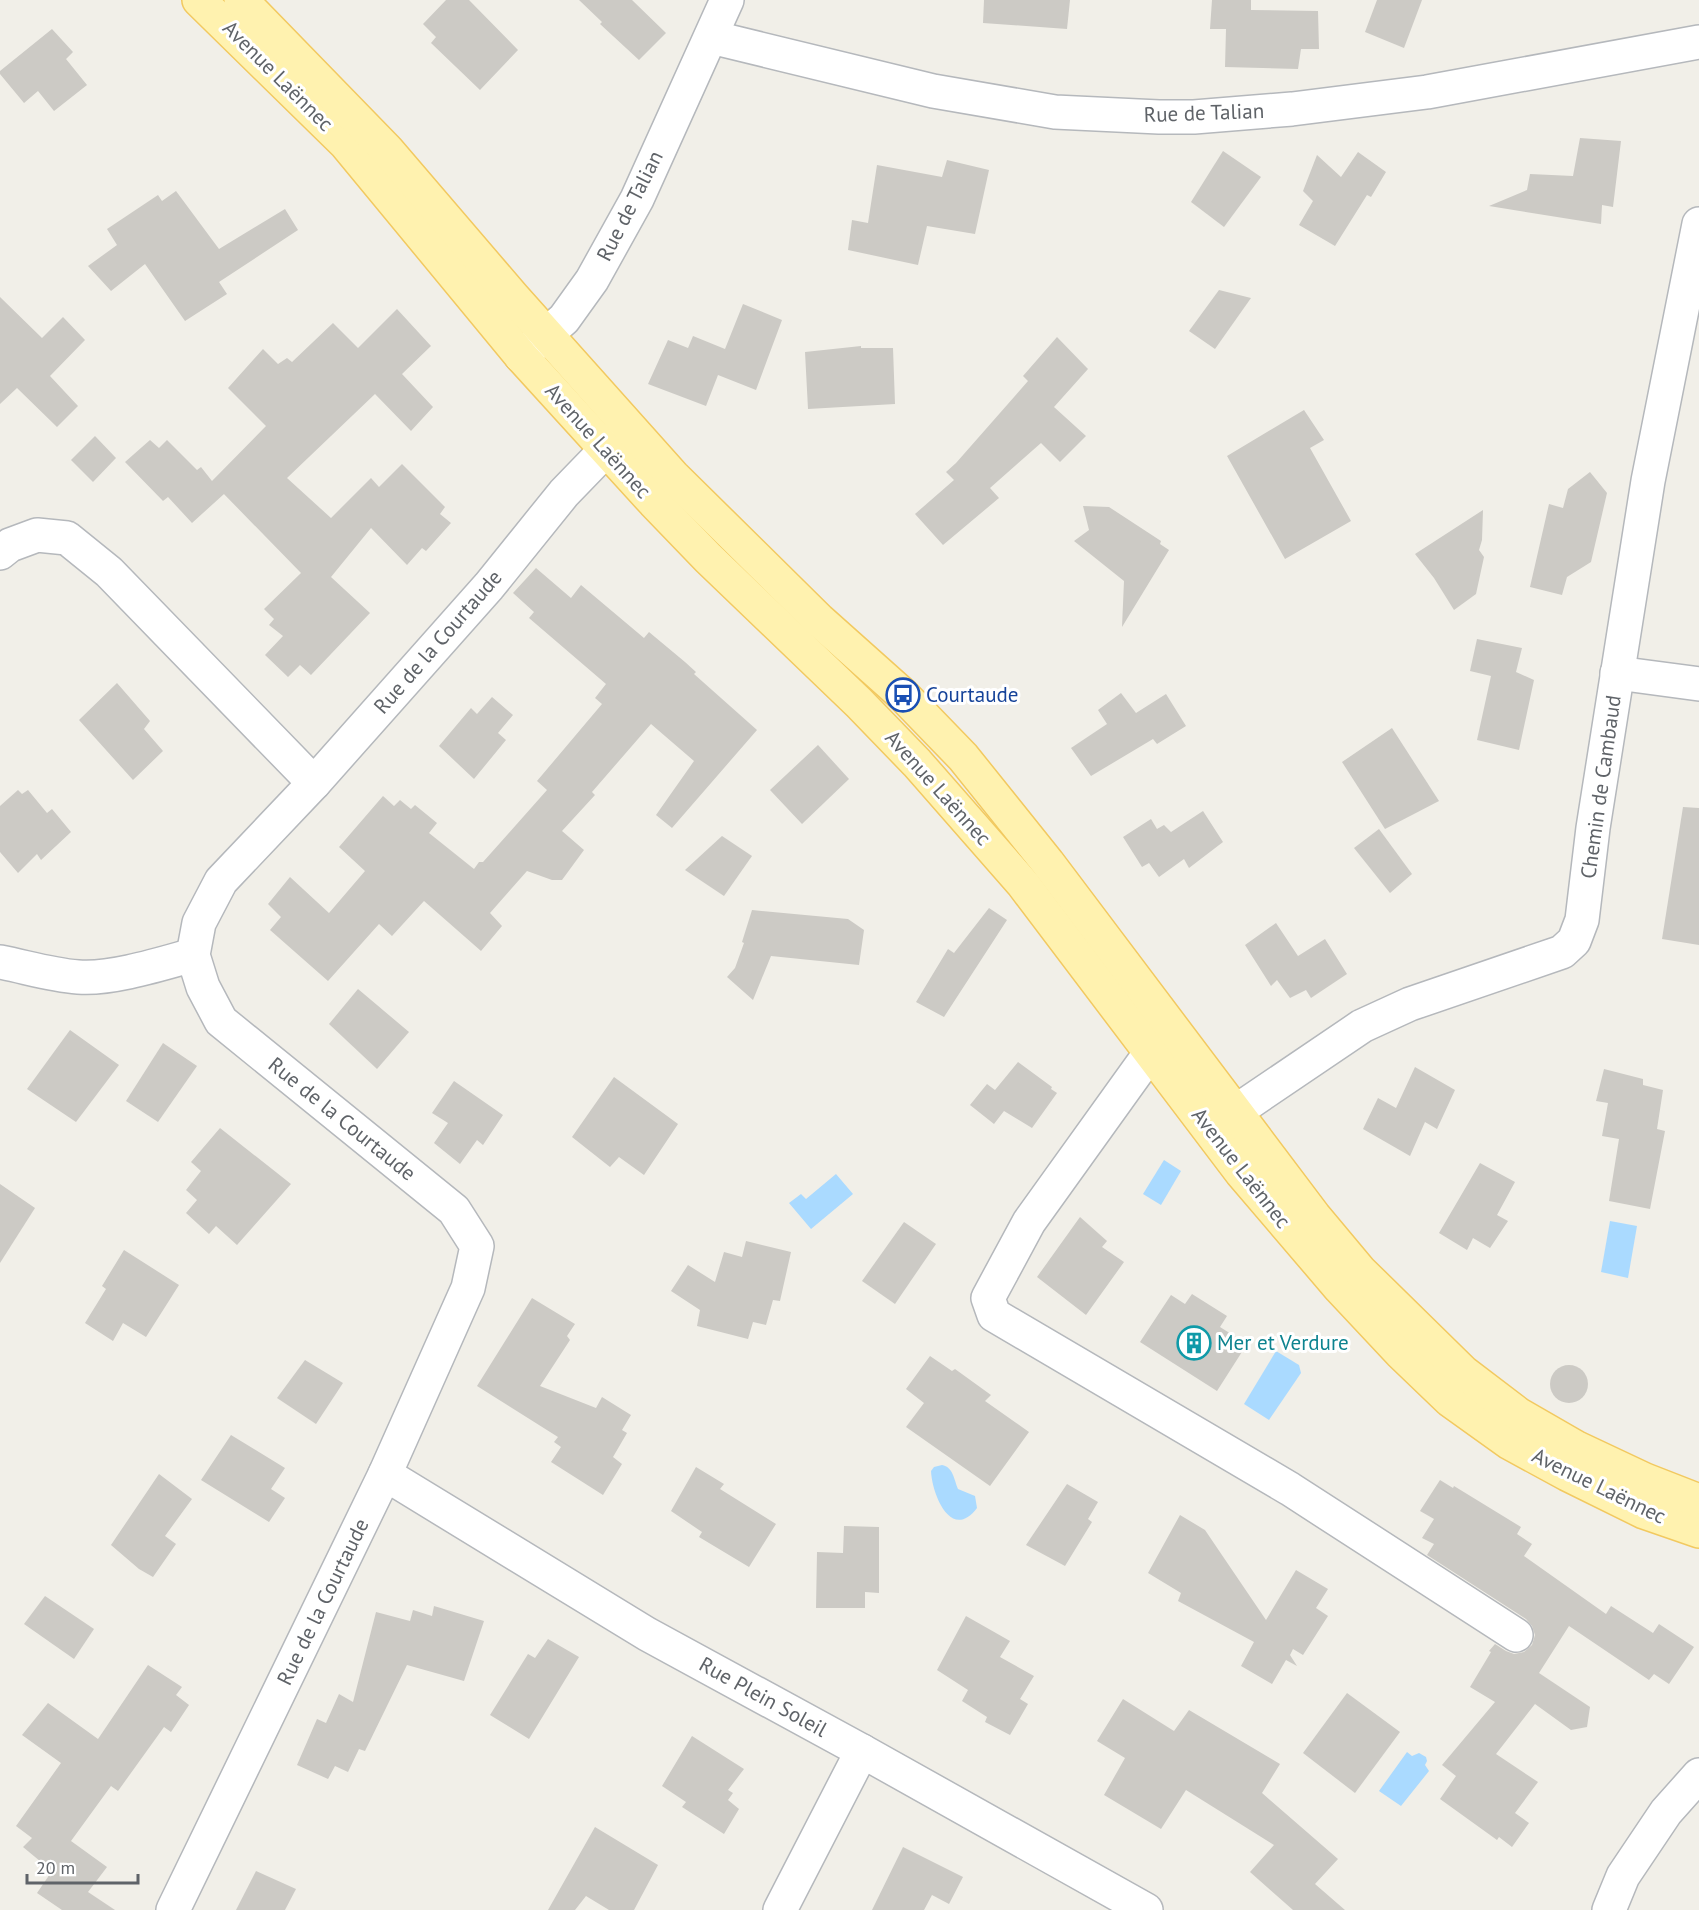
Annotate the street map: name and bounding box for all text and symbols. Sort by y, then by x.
street label: Avenue Laënnec [217,15,339,137]
street label: Rue de Talian [1143,97,1265,128]
street label: Rue de Talian [590,146,669,266]
street label: Avenue Laënnec [540,378,657,504]
street label: Rue de la Courtaude [368,564,508,719]
bus stop icon: Courtaude [885,677,921,713]
place label: Courtaude [926,681,1018,708]
street label: Chemin de Cambaud [1574,693,1627,880]
street label: Avenue Laënnec [880,725,997,851]
street label: Rue de la Courtaude [263,1051,422,1186]
street label: Avenue Laënnec [1186,1102,1297,1233]
building icon: Mer et Verdure [1176,1325,1212,1361]
place label: Mer et Verdure [1217,1329,1349,1356]
street label: Avenue Laënnec [1528,1442,1671,1530]
street label: Rue de la Courtaude [271,1514,375,1690]
street label: Rue Plein Soleil [695,1650,832,1743]
scale bar [27,1847,138,1885]
text: 20 m [36,1856,75,1879]

